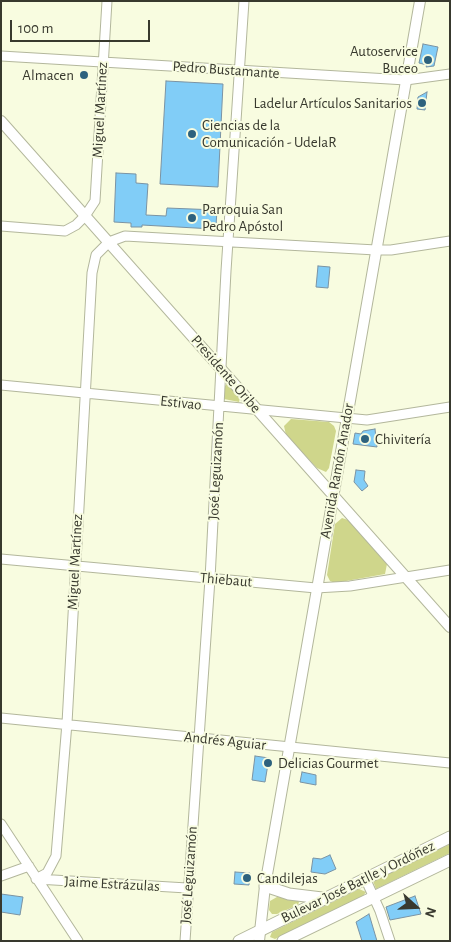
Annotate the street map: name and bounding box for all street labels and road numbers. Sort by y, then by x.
street label: Pedro Bustamante [172,57,280,83]
street label: Miguel Martínez [88,62,112,158]
street label: Presidente Oribe [187,331,265,417]
street label: Estivao [159,392,203,414]
street label: Avenida Ramón Anador [316,402,358,540]
street label: José Leguizamón [204,422,228,520]
street label: Miguel Martínez [63,514,87,610]
street label: Thiebaut [199,569,253,591]
street label: Andrés Aguiar [183,728,267,754]
street label: José Leguizamón [177,826,201,924]
street label: Bulevar José Batlle y Ordóñez [278,837,438,927]
street label: Jaime Estrázulas [64,873,160,895]

